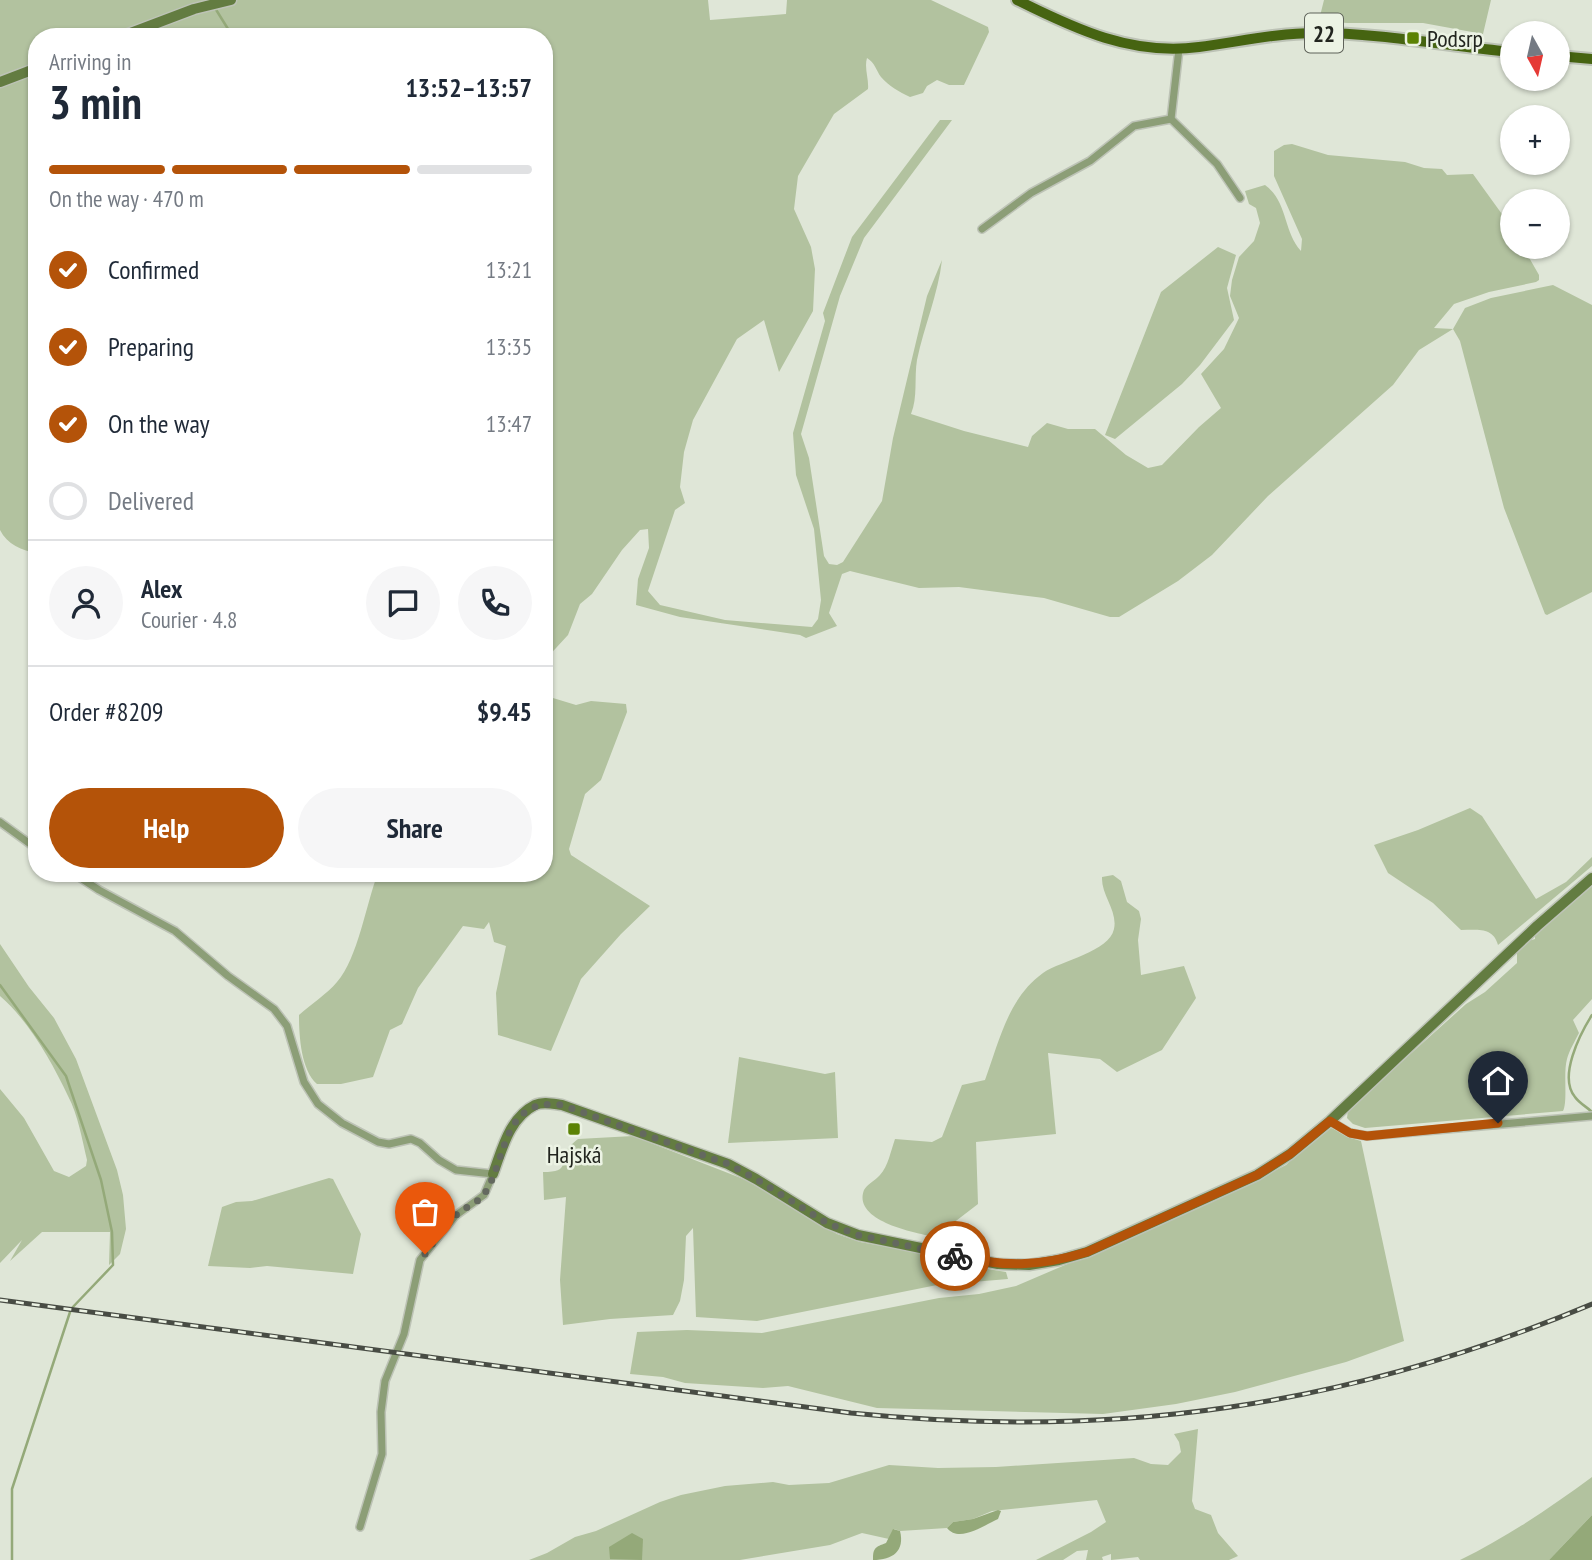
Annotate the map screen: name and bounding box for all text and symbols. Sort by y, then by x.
road number: 22 [1305,14,1343,52]
north arrow [1500,21,1570,91]
map controls [1500,21,1570,259]
place label: Podsrp [1427,23,1483,54]
marker: Podsrp [1405,30,1421,46]
text: Arriving in [49,47,131,76]
text: 13:52–13:57 [405,71,532,104]
text: 3 min [49,72,142,132]
button: + [1500,105,1570,175]
text: On the way · 470 m [49,184,204,213]
button: − [1500,189,1570,259]
icon: check [49,251,87,289]
text: Confirmed [108,253,199,286]
text: 13:21 [486,255,532,284]
icon: check [49,328,87,366]
text: Preparing [108,330,194,363]
text: 13:35 [486,332,532,361]
icon: check [49,405,87,443]
text: On the way [108,407,210,440]
text: 13:47 [486,409,532,438]
text: Delivered [108,484,194,517]
button: person [49,566,123,640]
button: chat [366,566,440,640]
button: phone [458,566,532,640]
text: Alex [141,572,182,605]
text: Courier · 4.8 [141,605,237,634]
text: Order #8209 [49,695,164,728]
text: $9.45 [477,695,532,728]
button: Help [49,788,284,868]
button: Share [298,788,532,868]
pin [1468,1051,1528,1123]
icon: home [1479,1062,1517,1100]
marker: Hajská [566,1121,582,1137]
place label: Hajská [547,1139,601,1170]
pin [395,1182,455,1254]
icon: bag [406,1193,444,1231]
courier [920,1221,990,1291]
icon: bike [936,1237,974,1275]

